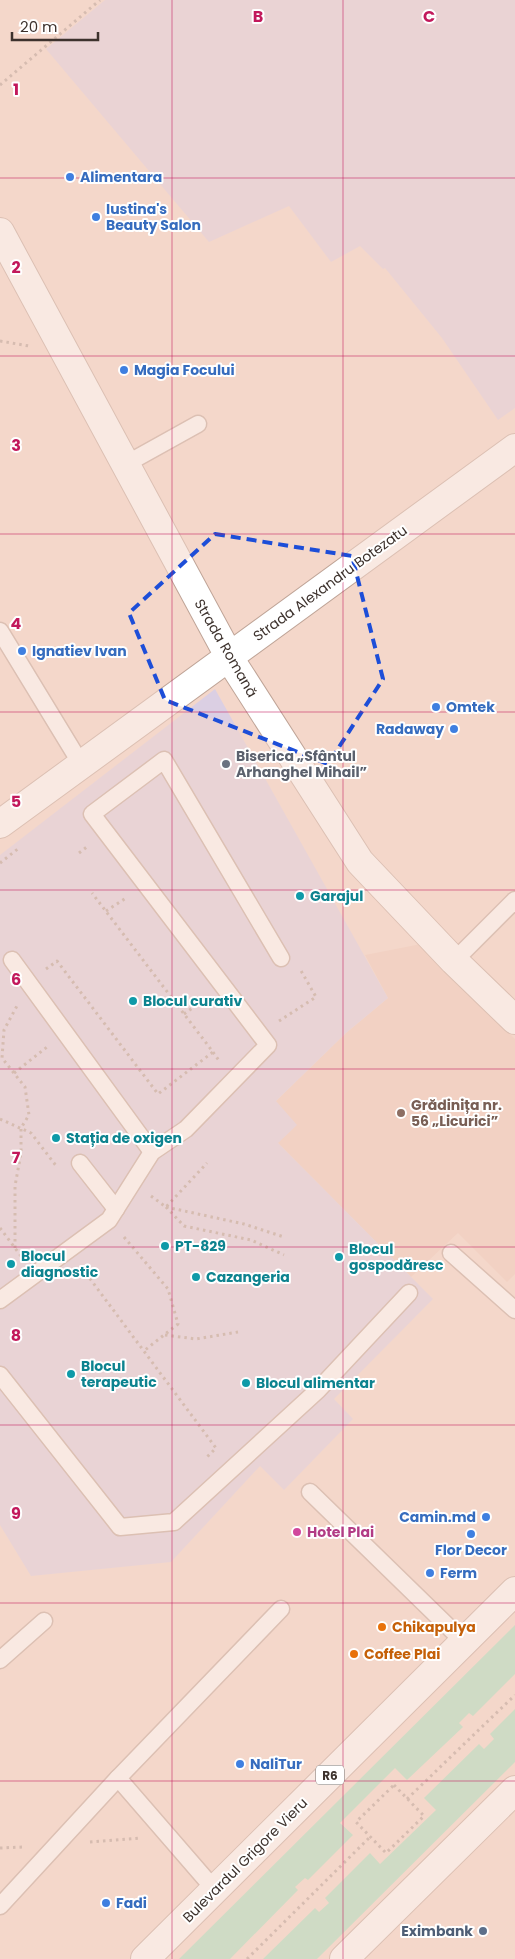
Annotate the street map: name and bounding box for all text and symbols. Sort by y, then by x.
text: B [253,5,263,28]
text: C [423,5,435,28]
scale bar [12,10,99,42]
text: 20 m [20,16,58,37]
text: 1 [13,78,19,101]
place label: Alimentara [80,167,162,187]
marker: Alimentara [64,171,76,183]
place label: Iustina's Beauty Salon [106,199,201,235]
marker: Iustina's Beauty Salon [90,211,102,223]
text: 2 [11,256,21,279]
place label: Magia Focului [134,360,235,380]
marker: Magia Focului [118,364,130,376]
text: 3 [11,434,21,457]
street label: Strada Alexandru Botezatu [249,520,411,646]
street label: Strada Romană [190,595,262,701]
text: 4 [11,612,22,635]
place label: Ignatiev Ivan [32,641,127,661]
marker: Ignatiev Ivan [16,645,28,657]
place label: Omtek [446,697,495,717]
marker: Omtek [430,701,442,713]
place label: Radaway [376,719,444,739]
marker: Radaway [448,723,460,735]
place label: Biserica „Sfântul Arhanghel Mihail” [236,746,368,782]
marker: Biserica „Sfântul Arhanghel Mihail” [220,758,232,770]
text: 5 [11,790,21,813]
place label: Garajul [310,886,363,906]
marker: Garajul [294,890,306,902]
text: 6 [11,968,21,991]
place label: Blocul curativ [143,991,242,1011]
marker: Blocul curativ [127,995,139,1007]
place label: Grădinița nr. 56 „Licurici” [411,1095,502,1131]
marker: Grădinița nr. 56 „Licurici” [395,1107,407,1119]
place label: Stația de oxigen [66,1128,182,1148]
marker: Stația de oxigen [50,1132,62,1144]
text: 7 [12,1146,21,1169]
place label: PT-829 [175,1236,226,1256]
place label: Blocul gospodăresc [349,1239,444,1275]
marker: PT-829 [159,1240,171,1252]
place label: Blocul diagnostic [21,1246,99,1282]
marker: Blocul gospodăresc [333,1251,345,1263]
marker: Blocul diagnostic [5,1258,17,1270]
place label: Cazangeria [206,1267,290,1287]
marker: Cazangeria [190,1271,202,1283]
text: 8 [11,1324,21,1347]
place label: Blocul terapeutic [81,1356,157,1392]
marker: Blocul terapeutic [65,1368,77,1380]
place label: Blocul alimentar [256,1373,375,1393]
marker: Blocul alimentar [240,1377,252,1389]
text: 9 [11,1502,21,1525]
place label: Camin.md [399,1507,476,1527]
marker: Camin.md [480,1511,492,1523]
place label: Hotel Plai [307,1522,374,1542]
marker: Hotel Plai [291,1526,303,1538]
marker: Flor Decor [465,1528,477,1540]
place label: Flor Decor [435,1540,507,1560]
place label: Ferm [440,1563,477,1583]
marker: Ferm [424,1567,436,1579]
place label: Chikapulya [392,1617,476,1637]
marker: Chikapulya [376,1621,388,1633]
place label: Coffee Plai [364,1644,440,1664]
marker: Coffee Plai [348,1648,360,1660]
place label: NaliTur [250,1754,302,1774]
marker: NaliTur [234,1758,246,1770]
road number: R6 [316,1766,344,1784]
street label: Bulevardul Grigore Vieru [178,1793,312,1927]
place label: Fadi [116,1893,147,1913]
marker: Fadi [100,1897,112,1909]
place label: Eximbank [401,1921,473,1941]
marker: Eximbank [477,1925,489,1937]

